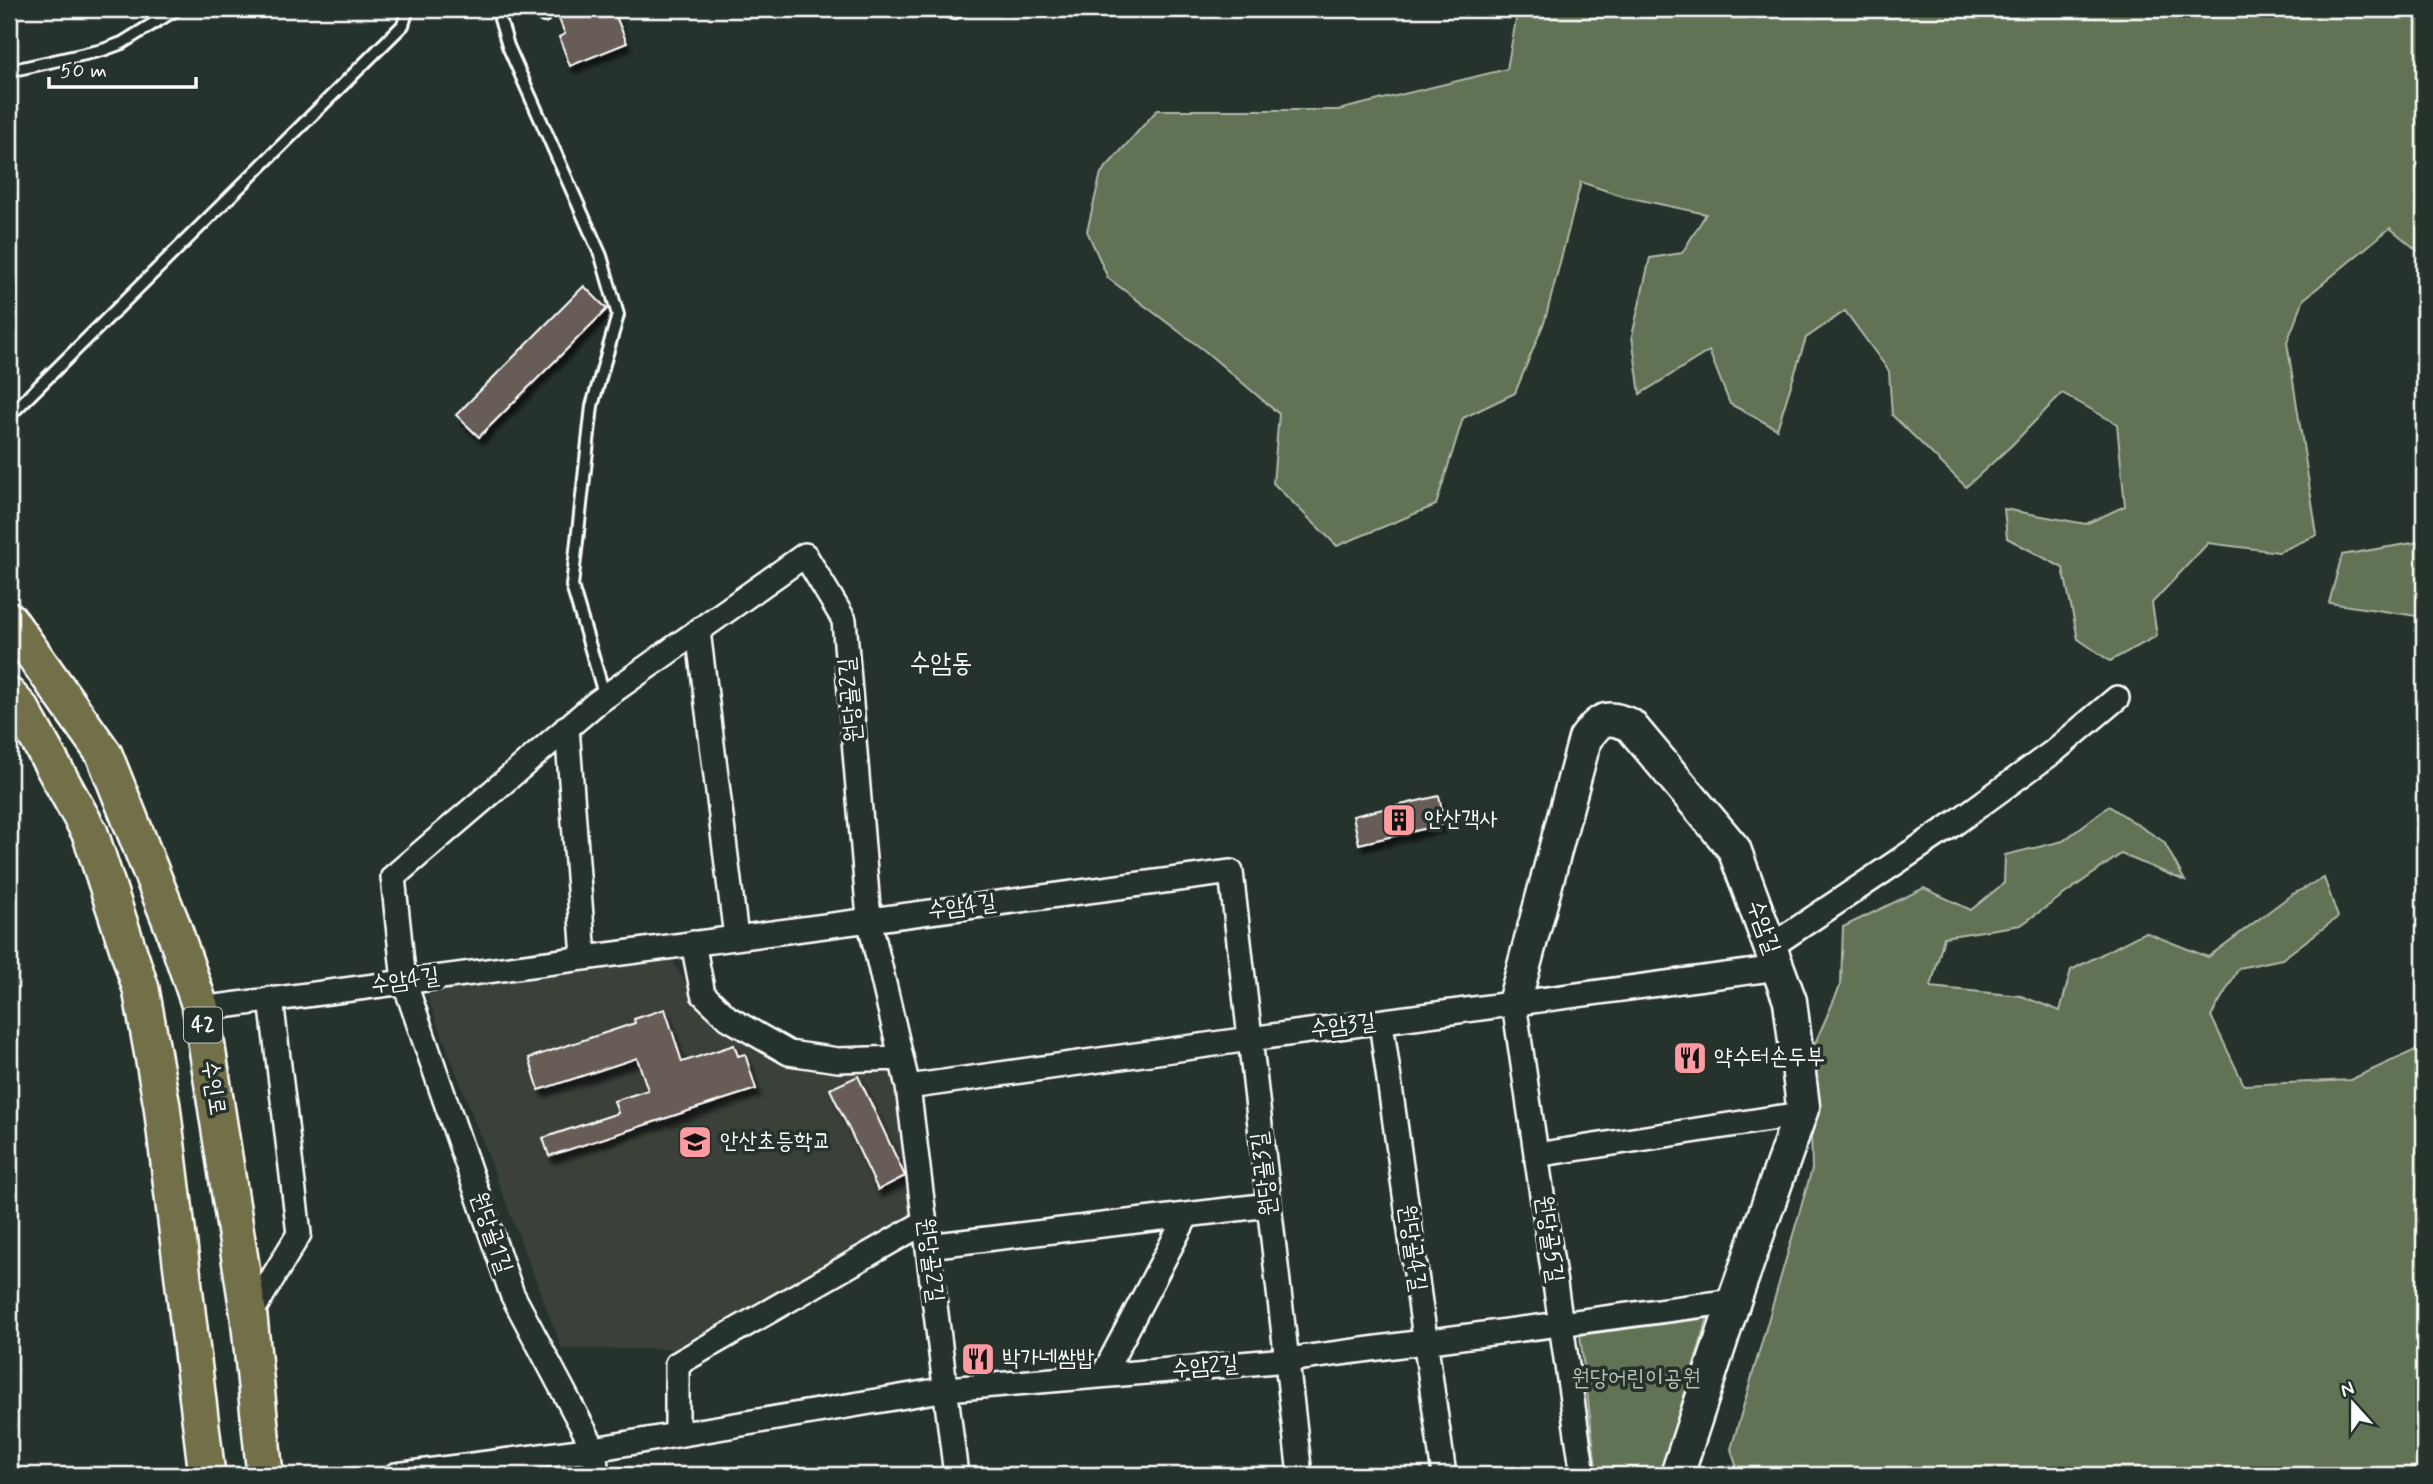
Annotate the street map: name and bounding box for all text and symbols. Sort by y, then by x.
scale bar [49,46,196,90]
text: 50 m [60,57,107,85]
district label: 수암동 [910,647,972,681]
street label: 원당골2길 [832,656,870,744]
building icon: 안산객사 [1380,801,1418,839]
place label: 안산객사 [1424,805,1498,835]
street label: 수암4길 [926,888,998,926]
street label: 수암길 [1739,896,1787,958]
street label: 수암4길 [369,961,441,1001]
road number: 42 [184,1007,222,1042]
street label: 수암3길 [1308,1007,1378,1045]
restaurant icon: 약수터손두부 [1671,1039,1709,1077]
place label: 약수터손두부 [1714,1043,1825,1073]
street label: 수인로 [194,1058,232,1118]
school or university icon: 안산초등학교 [676,1123,714,1161]
place label: 안산초등학교 [720,1127,831,1157]
street label: 원당골3길 [1245,1130,1285,1218]
street label: 원당골1길 [463,1188,519,1278]
street label: 원당골5길 [1528,1193,1570,1285]
street label: 원당골4길 [1391,1203,1433,1293]
street label: 원당골2길 [910,1216,950,1304]
restaurant icon: 박가네쌈밥 [959,1340,997,1378]
place label: 박가네쌈밥 [1002,1344,1095,1374]
street label: 수암2길 [1170,1349,1240,1385]
park label: 원당어린이공원 [1571,1364,1701,1394]
north arrow [2318,1368,2388,1438]
text: N [2337,1376,2358,1403]

